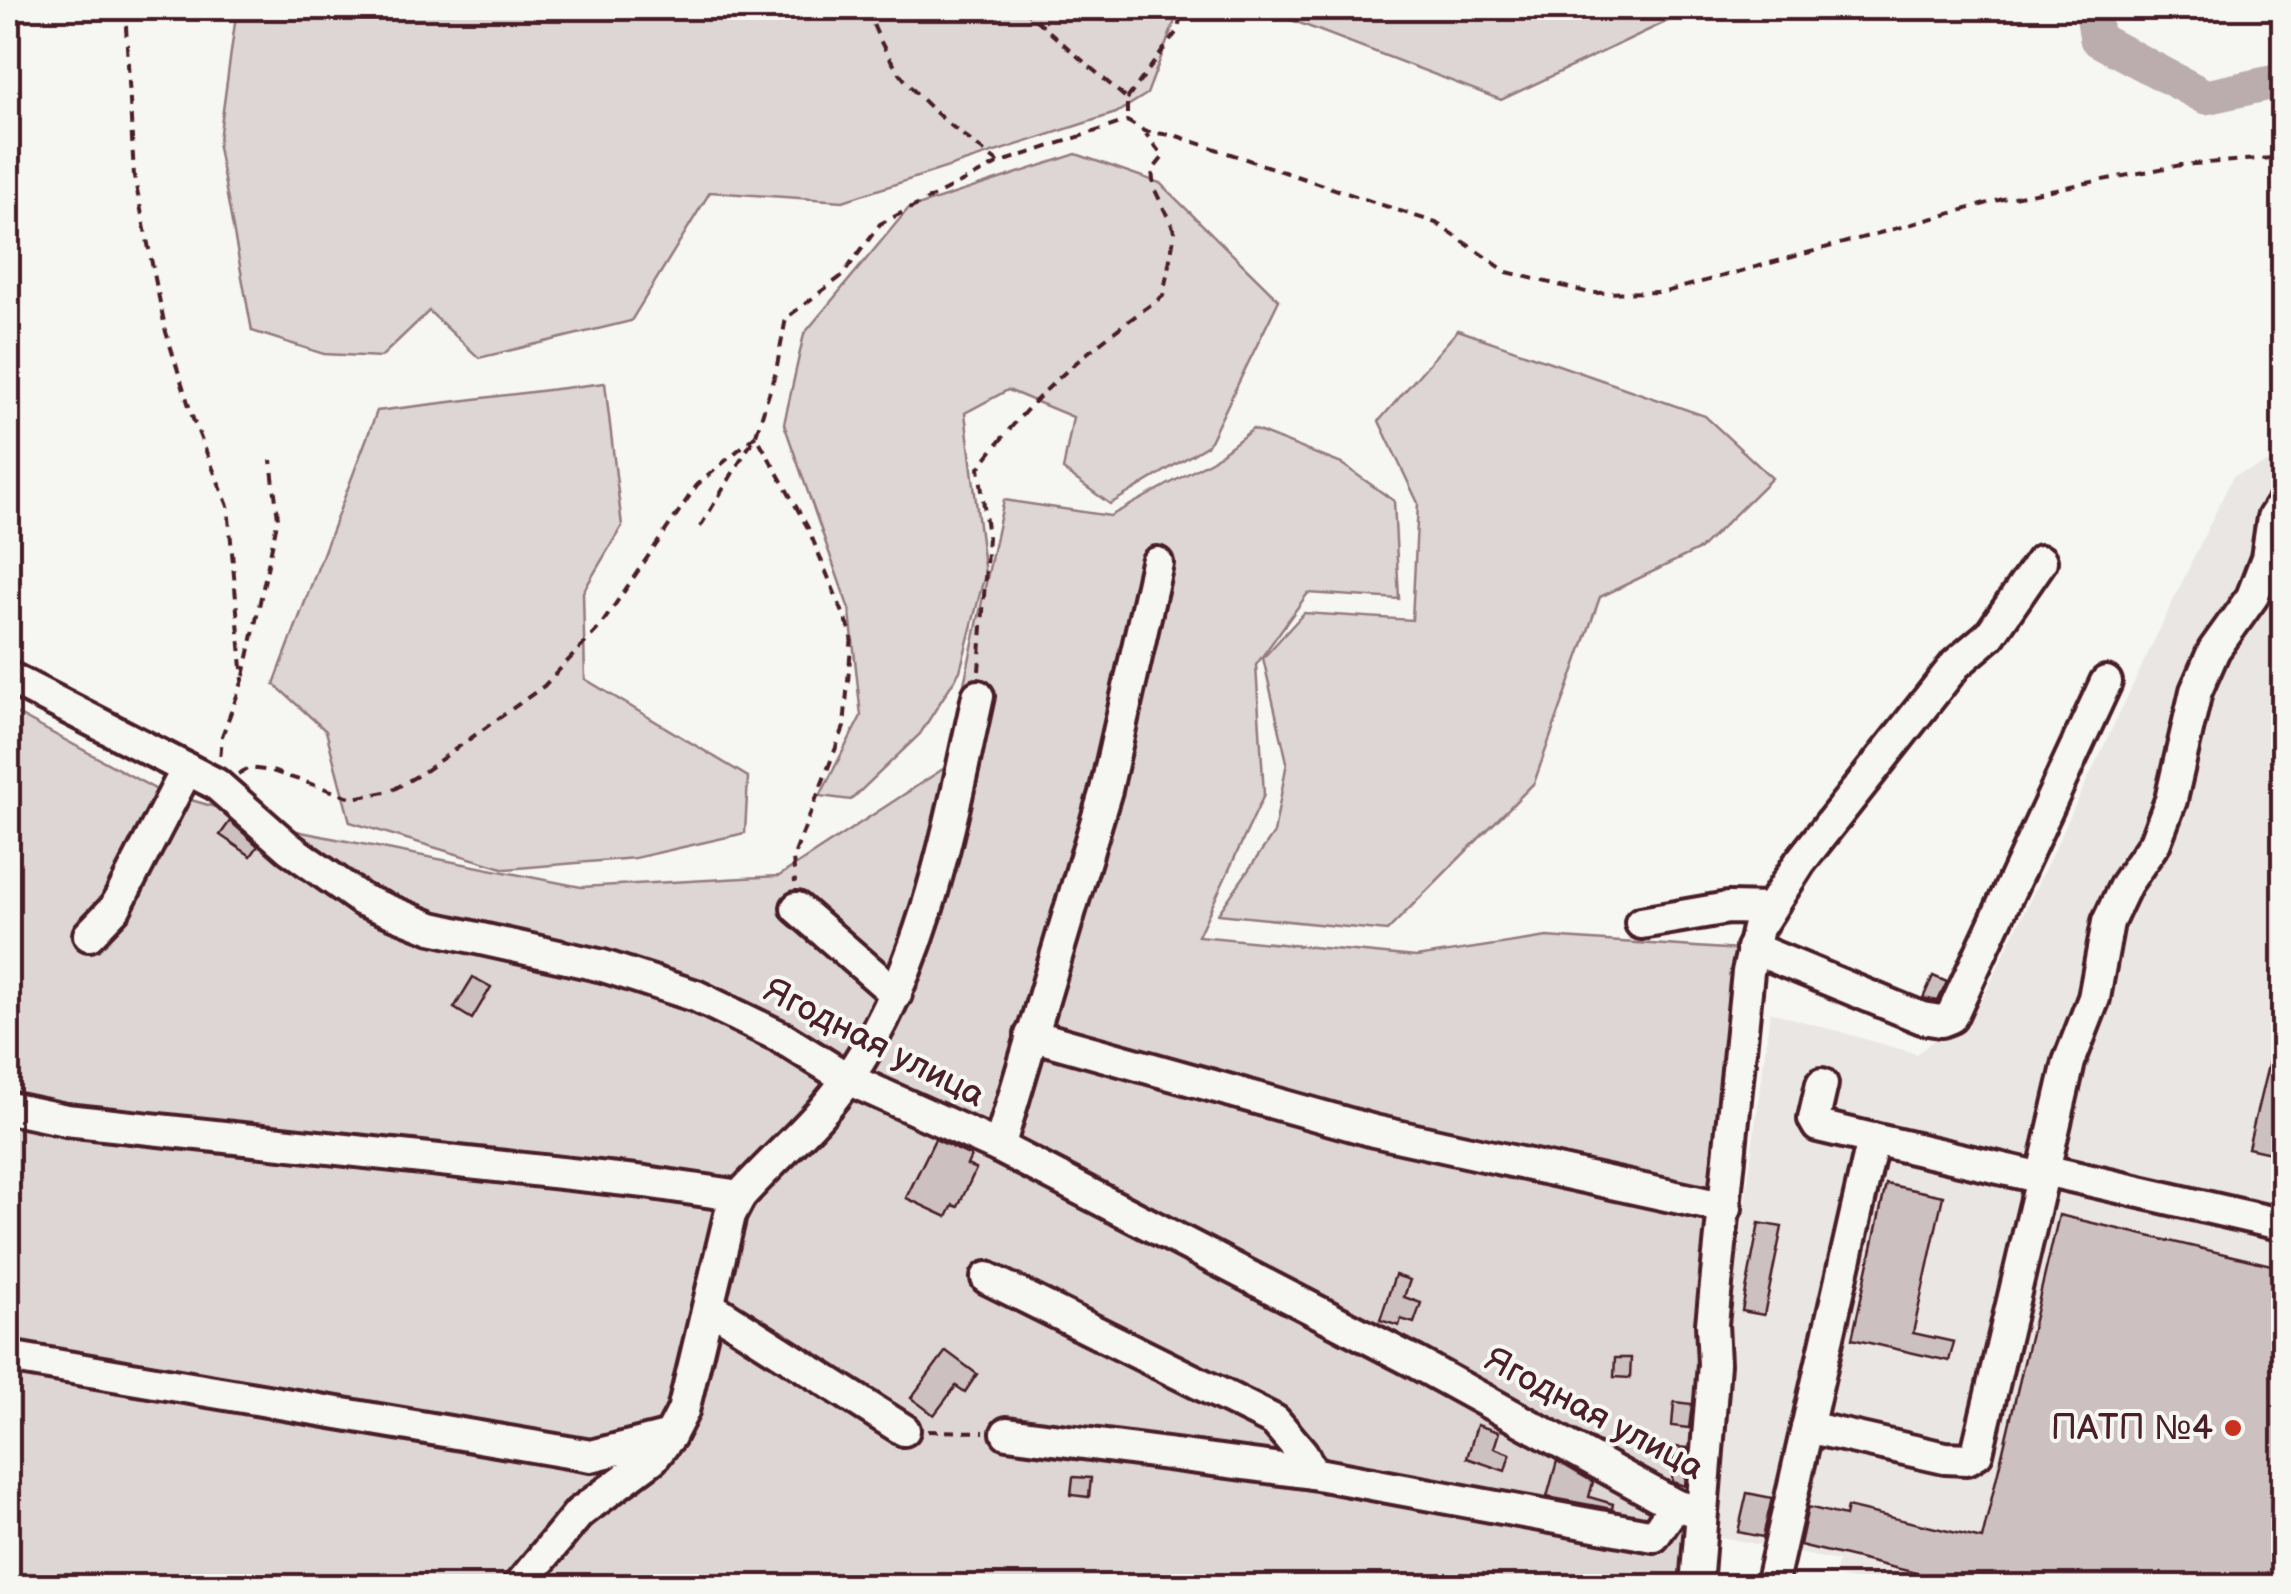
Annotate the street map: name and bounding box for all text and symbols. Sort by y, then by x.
street label: Ягодная улица [756,969,992,1117]
street label: Ягодная улица [1477,1338,1711,1490]
place label: ПАТП №4 [2051,1407,2213,1450]
marker: ПАТП №4 [2222,1417,2244,1439]

